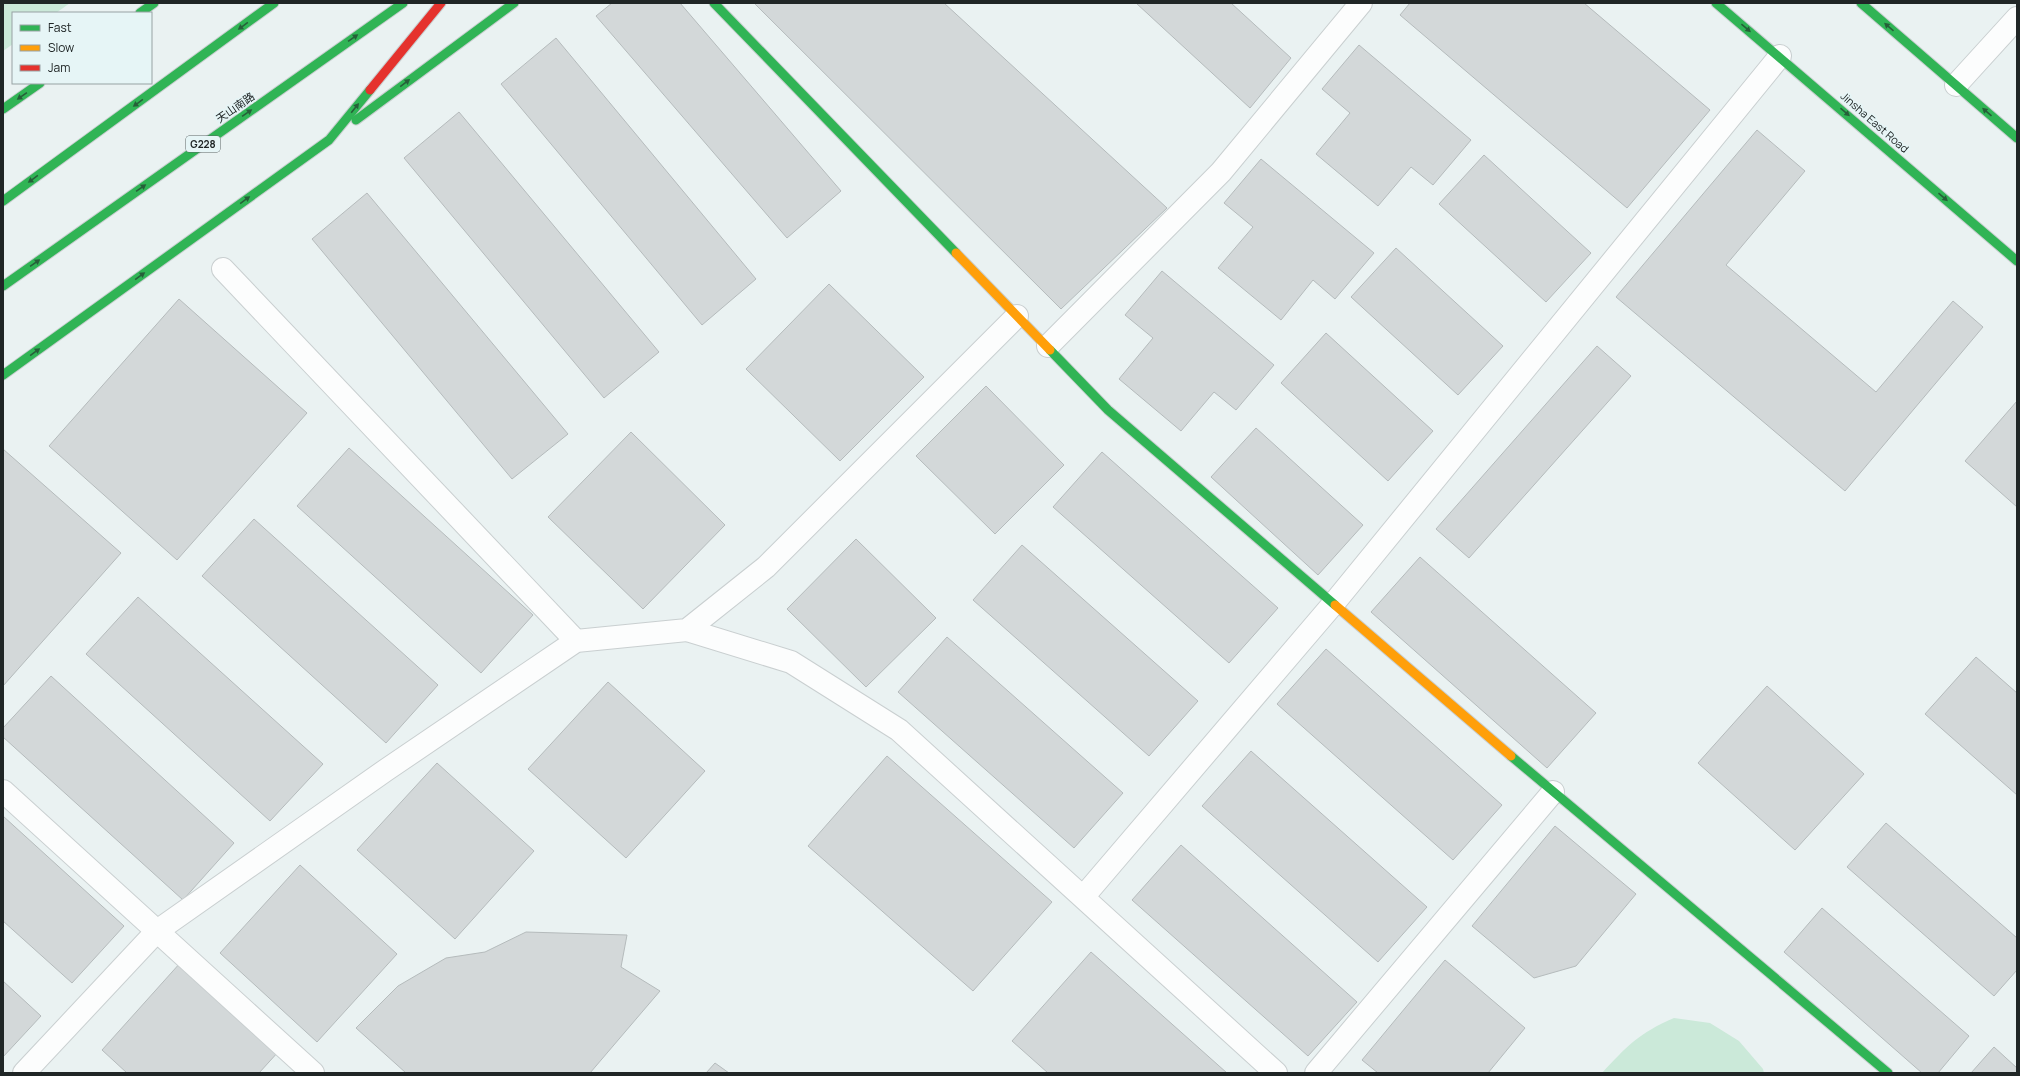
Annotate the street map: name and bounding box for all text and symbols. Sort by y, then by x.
legend [12,12,152,84]
text: Fast [48,19,72,36]
one-way arrow [237,22,248,30]
one-way arrow [1740,23,1751,32]
one-way arrow [1884,23,1894,32]
one-way arrow [348,34,359,42]
text: Slow [48,39,74,56]
text: Jam [48,59,70,76]
one-way arrow [400,79,411,87]
street label: 天山南路 [213,88,257,126]
street label: Jinsha East Road [1838,88,1912,156]
one-way arrow [16,92,27,100]
one-way arrow [132,99,143,107]
one-way arrow [351,103,359,113]
one-way arrow [1840,107,1849,116]
one-way arrow [1982,108,1993,117]
one-way arrow [242,109,252,117]
road number: G228 [186,136,220,152]
one-way arrow [27,175,38,184]
one-way arrow [136,184,146,192]
one-way arrow [1938,192,1948,202]
one-way arrow [240,196,251,204]
one-way arrow [30,259,40,267]
one-way arrow [135,272,145,280]
one-way arrow [29,348,40,356]

